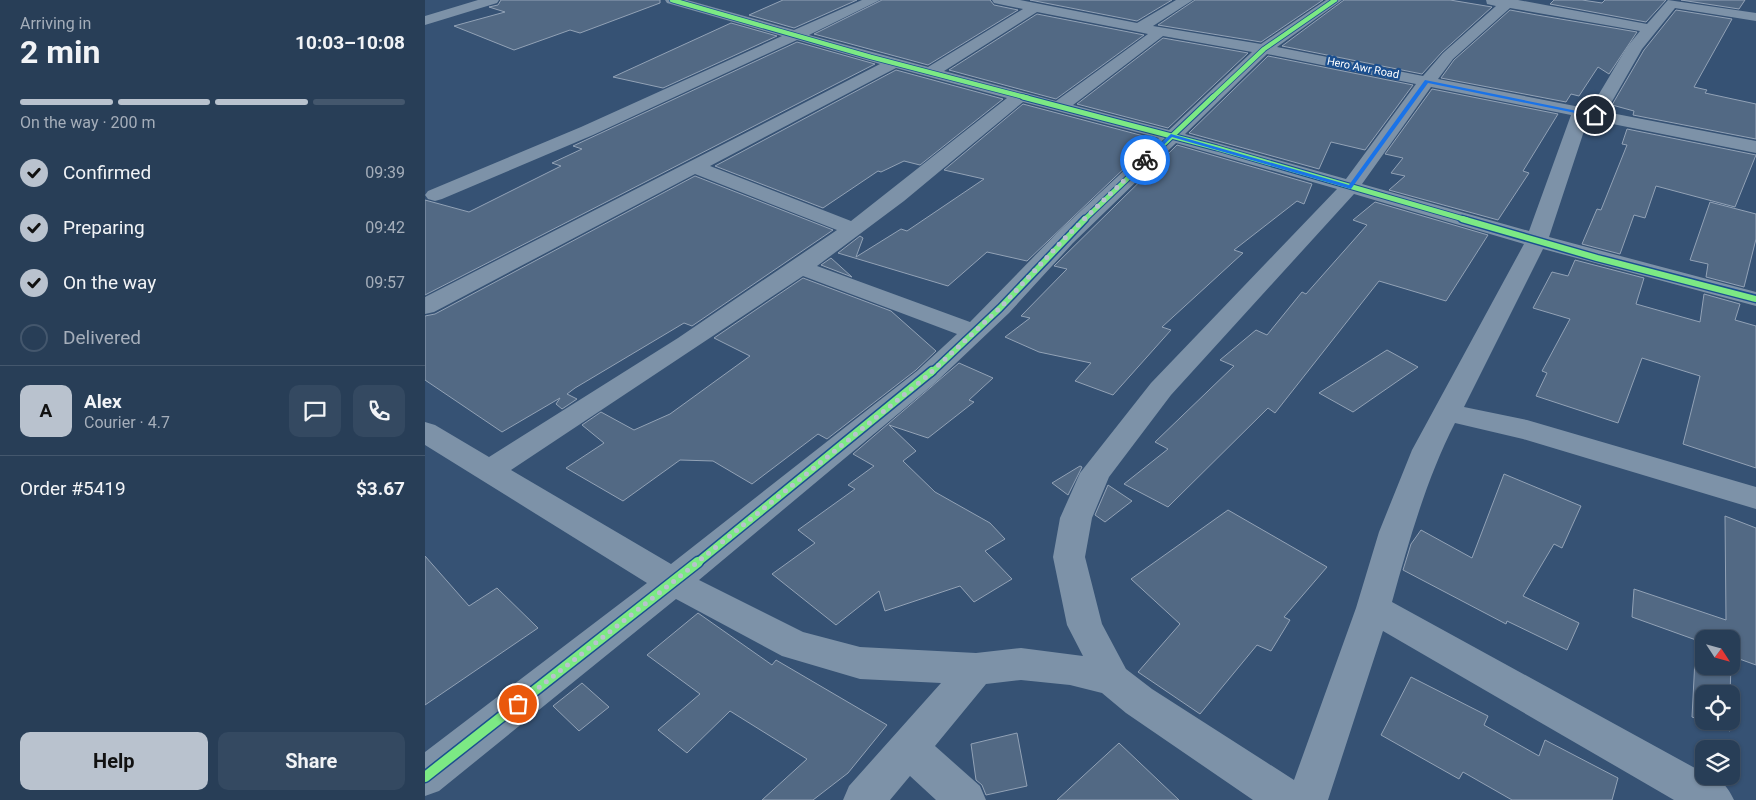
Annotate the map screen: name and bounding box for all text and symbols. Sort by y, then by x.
text: Arriving in [20,14,91,33]
text: 10:03–10:08 [295,31,405,54]
text: 2 min [20,33,100,71]
street label: Hero Awr Road [1326,55,1400,81]
pin [1574,94,1616,136]
icon: home [1581,101,1609,129]
text: On the way · 200 m [20,113,156,132]
courier [1120,135,1170,185]
icon: bike [1131,146,1159,174]
icon: check [20,159,48,187]
text: Confirmed [63,161,151,184]
text: 09:39 [365,163,405,182]
icon: check [20,214,48,242]
text: Preparing [63,216,145,239]
text: 09:42 [365,218,405,237]
icon: check [20,269,48,297]
text: On the way [63,271,156,294]
text: 09:57 [365,273,405,292]
text: Delivered [63,326,141,349]
button: chat [289,385,341,437]
button: phone [353,385,405,437]
text: Alex [84,390,122,413]
text: A [40,399,52,422]
text: Courier · 4.7 [84,413,170,432]
text: Order #5419 [20,477,126,500]
text: $3.67 [356,477,405,500]
north arrow [1695,630,1740,675]
map controls [1695,630,1740,785]
pin [497,683,539,725]
button: locate [1695,685,1740,730]
icon: bag [504,690,532,718]
button: Help [20,732,208,790]
button: Share [218,732,405,790]
button: layers [1695,740,1740,785]

